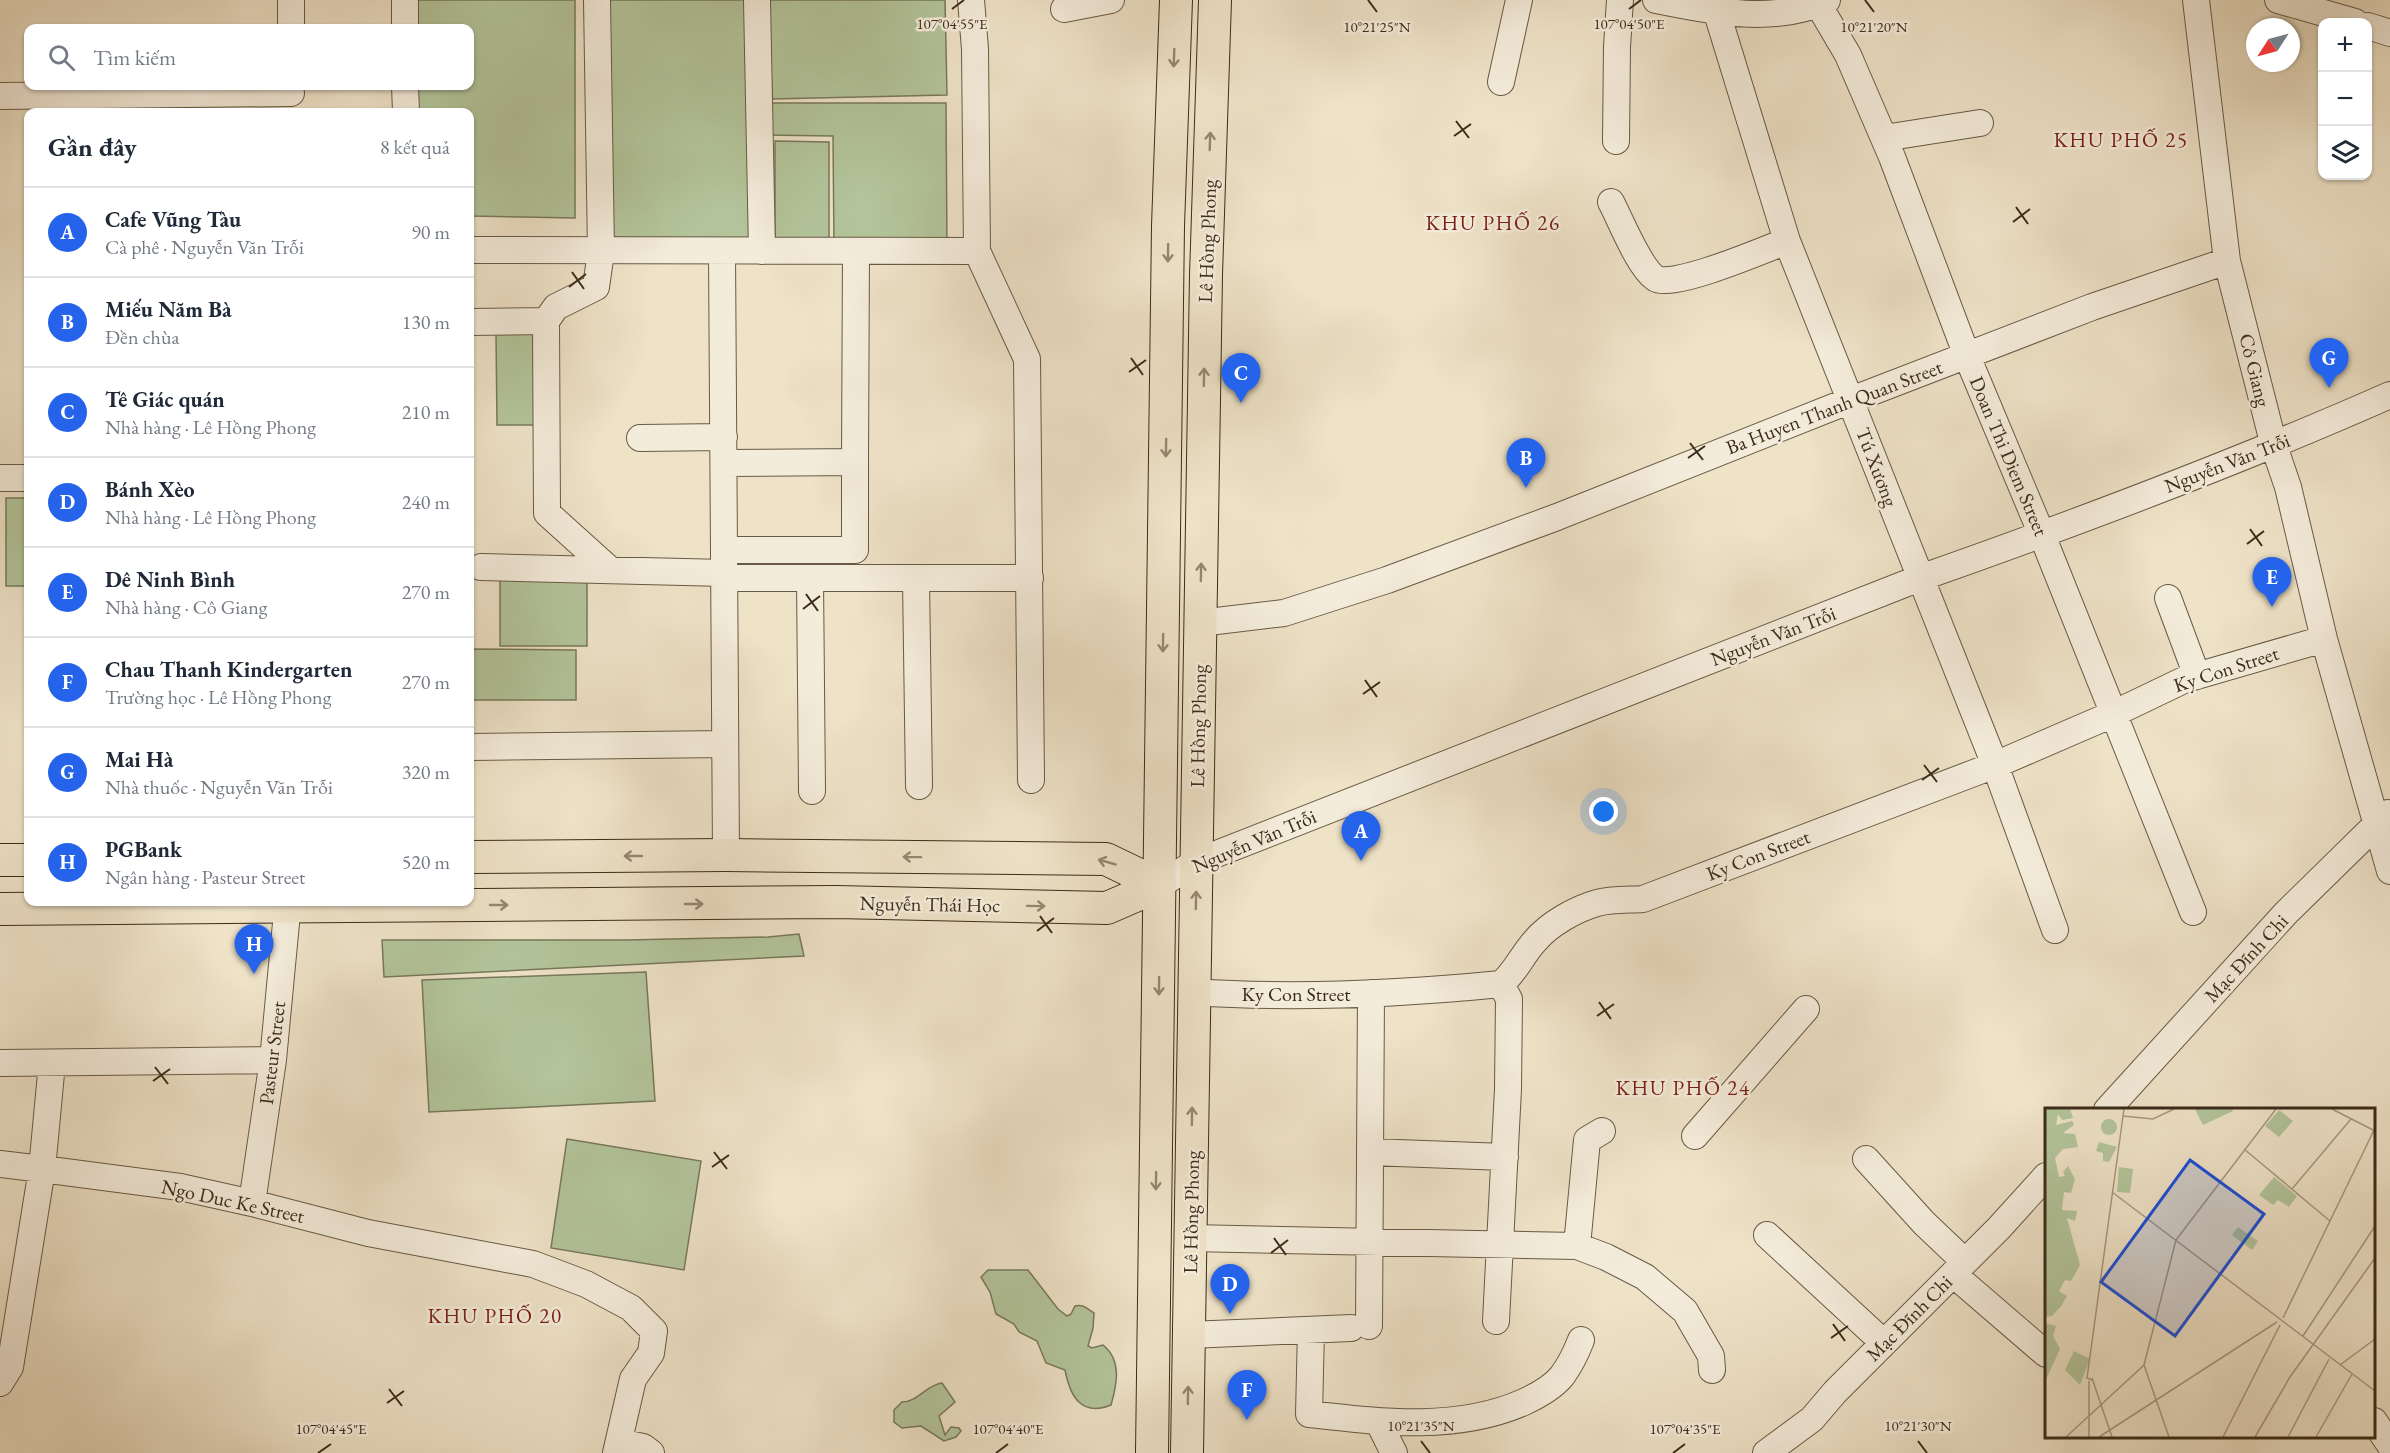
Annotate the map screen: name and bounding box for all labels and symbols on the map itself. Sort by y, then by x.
text: 107°04'55"E [916,14,988,33]
text: 107°04'50"E [1593,14,1665,33]
text: 10°21'25"N [1343,17,1411,36]
text: 10°21'20"N [1840,17,1908,36]
north arrow [2246,18,2300,72]
one-way arrow [1169,48,1180,68]
district label: KHU PHỐ 25 [2054,126,2189,153]
one-way arrow [1205,131,1216,151]
street label: Lê Hồng Phong [1192,179,1222,303]
district label: KHU PHỐ 26 [1426,209,1561,236]
one-way arrow [1162,243,1174,263]
street label: Cô Giang [2233,331,2277,410]
pin: G [2310,338,2348,388]
street label: Ba Huyen Thanh Quan Street [1722,353,1947,460]
pin: C [1222,354,1260,403]
one-way arrow [1198,368,1210,388]
street label: Doan Thi Diem Street [1964,372,2055,540]
street label: Tú Xương [1850,424,1904,511]
street label: Nguyễn Văn Trỗi [2160,427,2294,499]
one-way arrow [1160,438,1171,458]
pin: B [1506,438,1546,488]
pin: E [2252,558,2292,607]
one-way arrow [1195,563,1207,583]
street label: Nguyễn Văn Trỗi [1706,600,1840,672]
one-way arrow [1157,633,1169,653]
street label: Ky Con Street [2170,640,2283,698]
street label: Lê Hồng Phong [1184,664,1212,788]
your location [1589,797,1618,826]
street label: Nguyễn Văn Trỗi [1188,803,1320,879]
pin: A [1342,812,1380,861]
street label: Ky Con Street [1702,823,1814,887]
one-way arrow [624,850,644,862]
one-way arrow [903,851,923,863]
one-way arrow [1098,855,1117,867]
street label: Nguyễn Thái Học [860,890,1000,918]
one-way arrow [1190,890,1201,910]
one-way arrow [684,898,704,910]
one-way arrow [489,899,509,911]
one-way arrow [1026,901,1046,912]
street label: Mạc Đĩnh Chi [2198,908,2294,1008]
pin: H [234,924,274,974]
one-way arrow [1153,975,1165,995]
street label: Ky Con Street [1242,981,1351,1007]
street label: Pasteur Street [253,999,291,1106]
district label: KHU PHỐ 24 [1616,1074,1751,1101]
one-way arrow [1186,1106,1198,1126]
inset map [2045,1108,2375,1438]
street label: Lê Hồng Phong [1177,1150,1205,1274]
one-way arrow [1150,1170,1162,1190]
street label: Ngo Duc Ke Street [159,1173,308,1229]
pin: D [1210,1264,1250,1314]
street label: Mạc Đĩnh Chi [1860,1269,1958,1367]
district label: KHU PHỐ 20 [428,1302,563,1329]
pin: F [1228,1370,1266,1420]
one-way arrow [1182,1385,1194,1405]
text: 10°21'35"N [1387,1416,1455,1435]
text: 10°21'30"N [1884,1416,1952,1435]
text: 107°04'45"E [295,1419,367,1438]
text: 107°04'40"E [972,1419,1044,1438]
text: 107°04'35"E [1649,1419,1721,1438]

